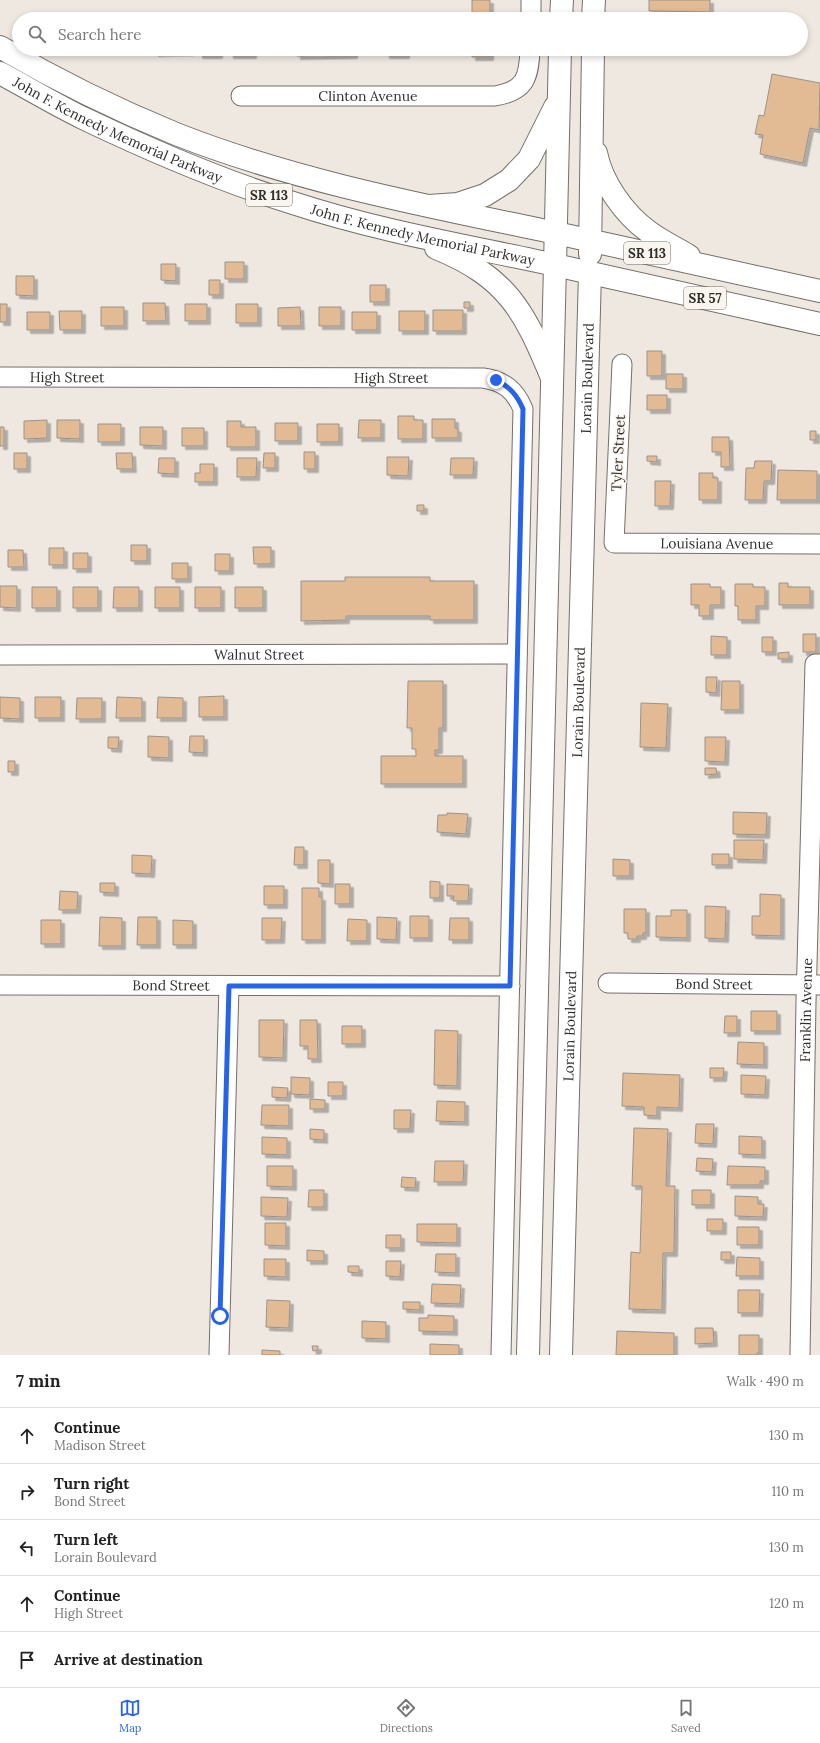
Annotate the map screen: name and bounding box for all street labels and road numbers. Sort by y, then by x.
street label: John F. Kennedy Memorial Parkway [9,72,225,187]
street label: Clinton Avenue [318,87,418,105]
road number: SR 113 [246,184,292,206]
street label: John F. Kennedy Memorial Parkway [308,200,537,270]
road number: SR 113 [624,242,670,264]
road number: SR 57 [684,287,726,309]
street label: Lorain Boulevard [577,323,598,434]
street label: High Street [30,368,105,386]
street label: High Street [354,369,429,387]
street label: Tyler Street [607,413,629,492]
street label: Louisiana Avenue [660,534,774,553]
street label: Walnut Street [214,645,305,664]
street label: Lorain Boulevard [568,647,589,758]
street label: Franklin Avenue [796,957,816,1062]
street label: Lorain Boulevard [559,971,580,1082]
street label: Bond Street [675,975,753,993]
street label: Bond Street [132,976,210,994]

